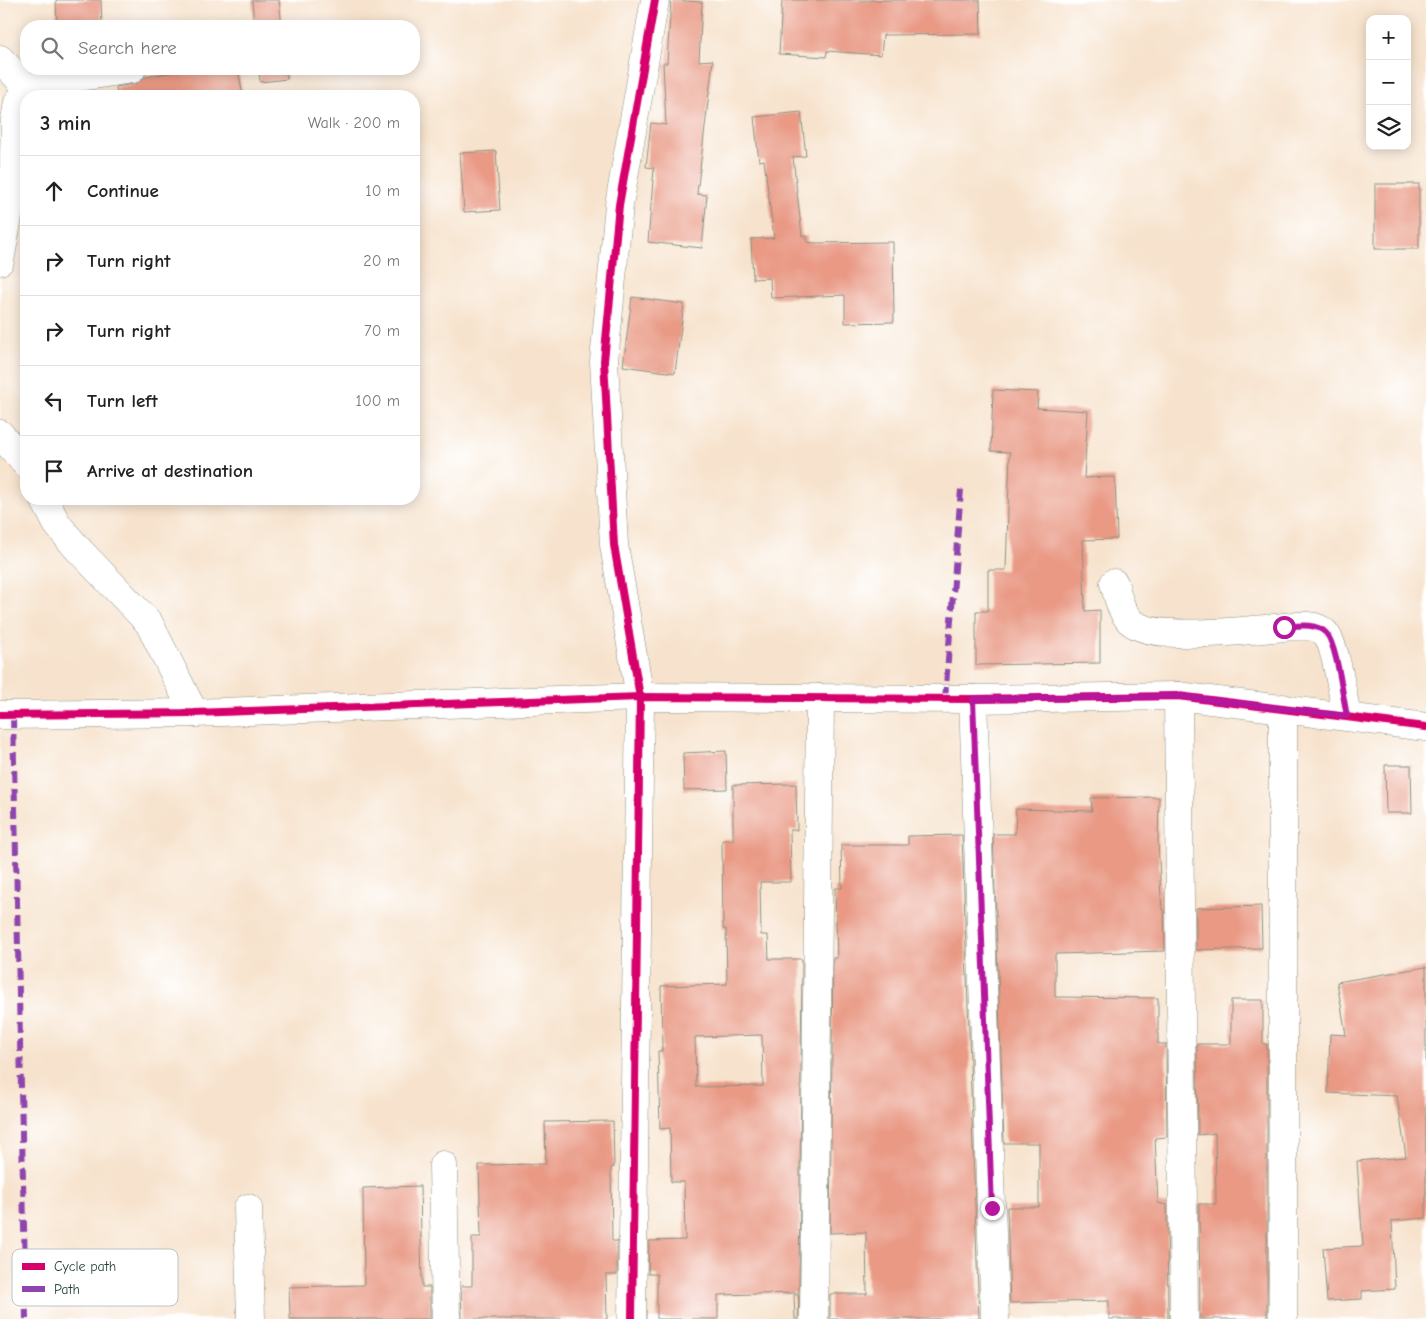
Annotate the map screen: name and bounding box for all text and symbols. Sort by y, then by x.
map controls [1366,15,1411,150]
button: + [1366,15,1411,60]
search box [20,20,420,75]
icon: search [38,34,66,62]
text: Search here [78,37,177,59]
button: − [1366,60,1411,105]
button: layers [1366,105,1411,150]
text: 3 min [40,111,91,135]
text: Walk · 200 m [308,114,400,132]
icon: ahead [40,177,68,205]
text: Continue [87,180,159,202]
text: 10 m [365,182,400,200]
icon: right [40,247,68,275]
text: Turn right [87,250,171,272]
text: 20 m [363,252,400,270]
icon: right [40,317,68,345]
text: Turn right [87,320,171,342]
text: 70 m [364,322,400,340]
icon: left [40,387,68,415]
text: Turn left [87,390,158,412]
text: 100 m [356,392,400,410]
icon: arrive [40,457,68,485]
text: Arrive at destination [87,460,253,482]
route start [1273,616,1296,639]
route end [981,1197,1004,1220]
legend [12,1249,178,1306]
text: Cycle path [54,1258,116,1275]
text: Path [54,1281,80,1298]

